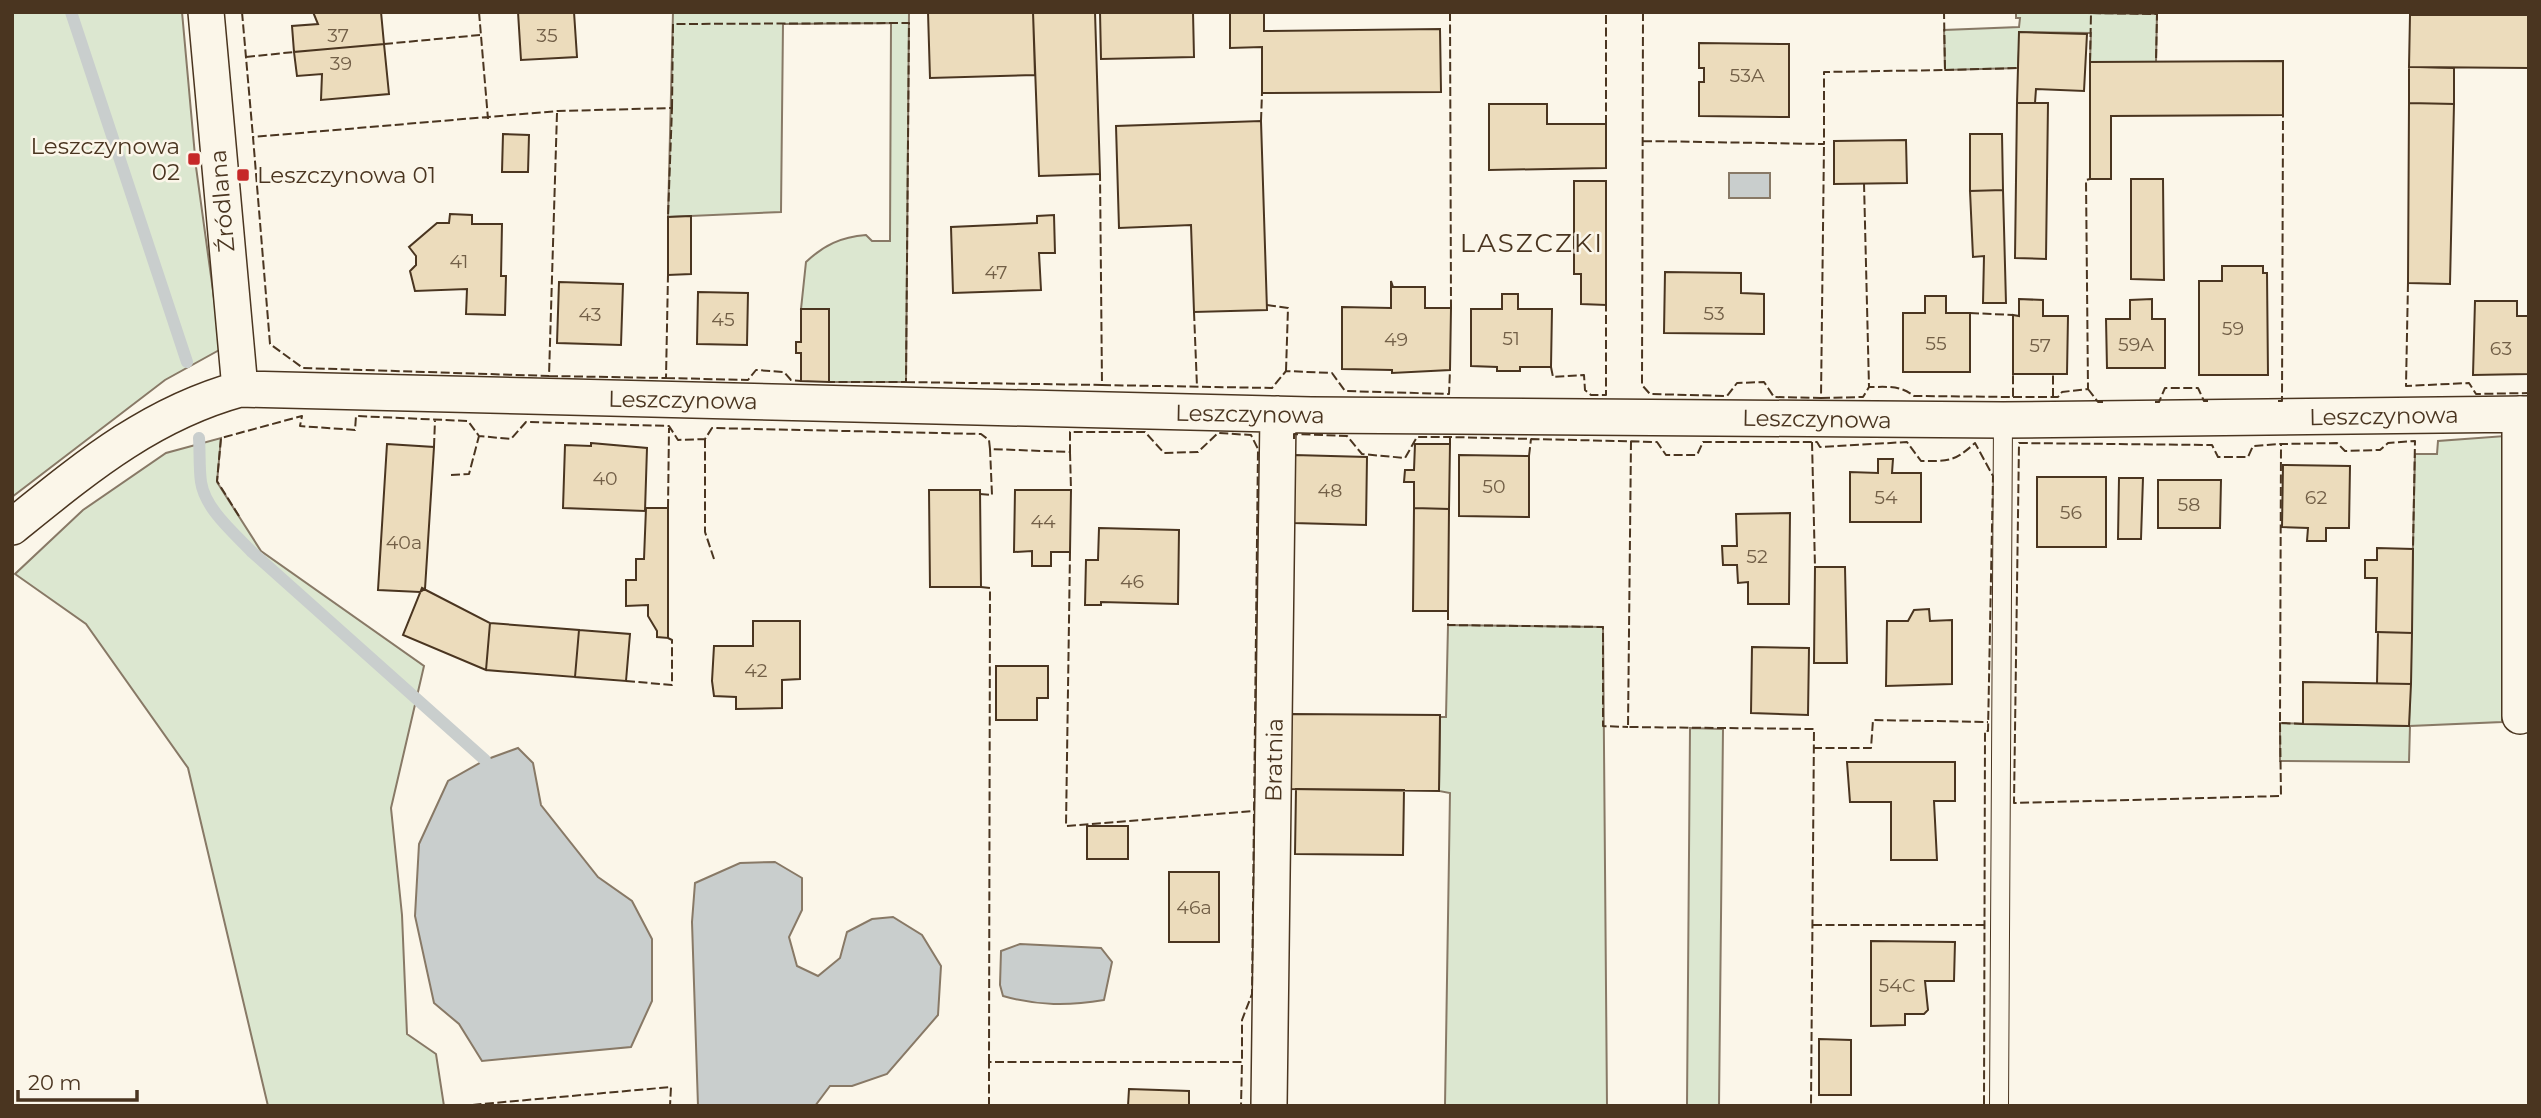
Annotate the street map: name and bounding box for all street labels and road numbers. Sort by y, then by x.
street label: Źródlana [204,149,240,253]
street label: Leszczynowa [608,385,758,415]
street label: Leszczynowa [1175,399,1325,429]
street label: Leszczynowa [2309,401,2459,431]
street label: Leszczynowa [1742,404,1892,434]
street label: Bratnia [1259,718,1289,802]

